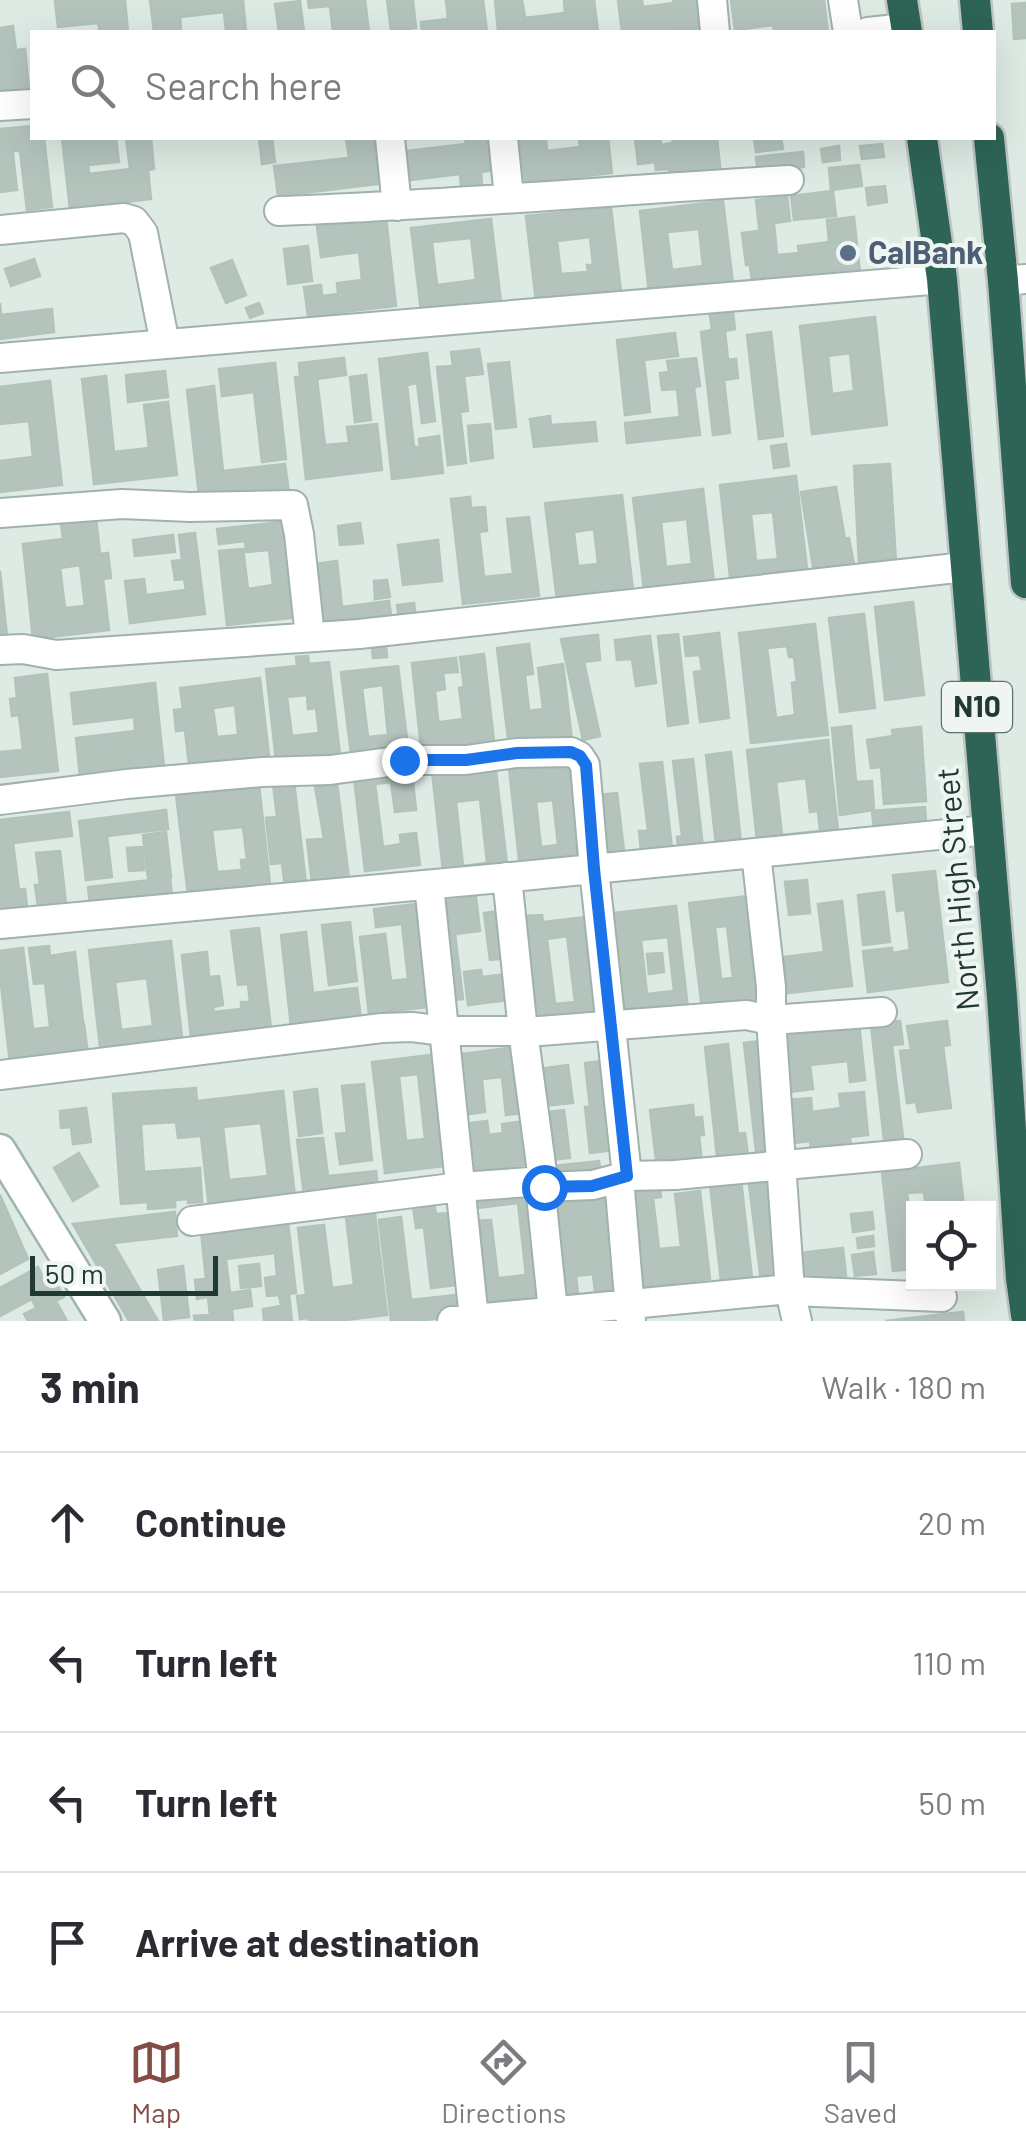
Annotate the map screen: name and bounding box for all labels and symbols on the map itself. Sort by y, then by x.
place label: CalBank [868,232,983,270]
marker: CalBank [837,242,859,264]
road number: N10 [942,682,1012,732]
route end [382,738,428,784]
street label: North High Street [926,766,986,1012]
route start [522,1165,568,1211]
scale bar [30,1251,218,1296]

